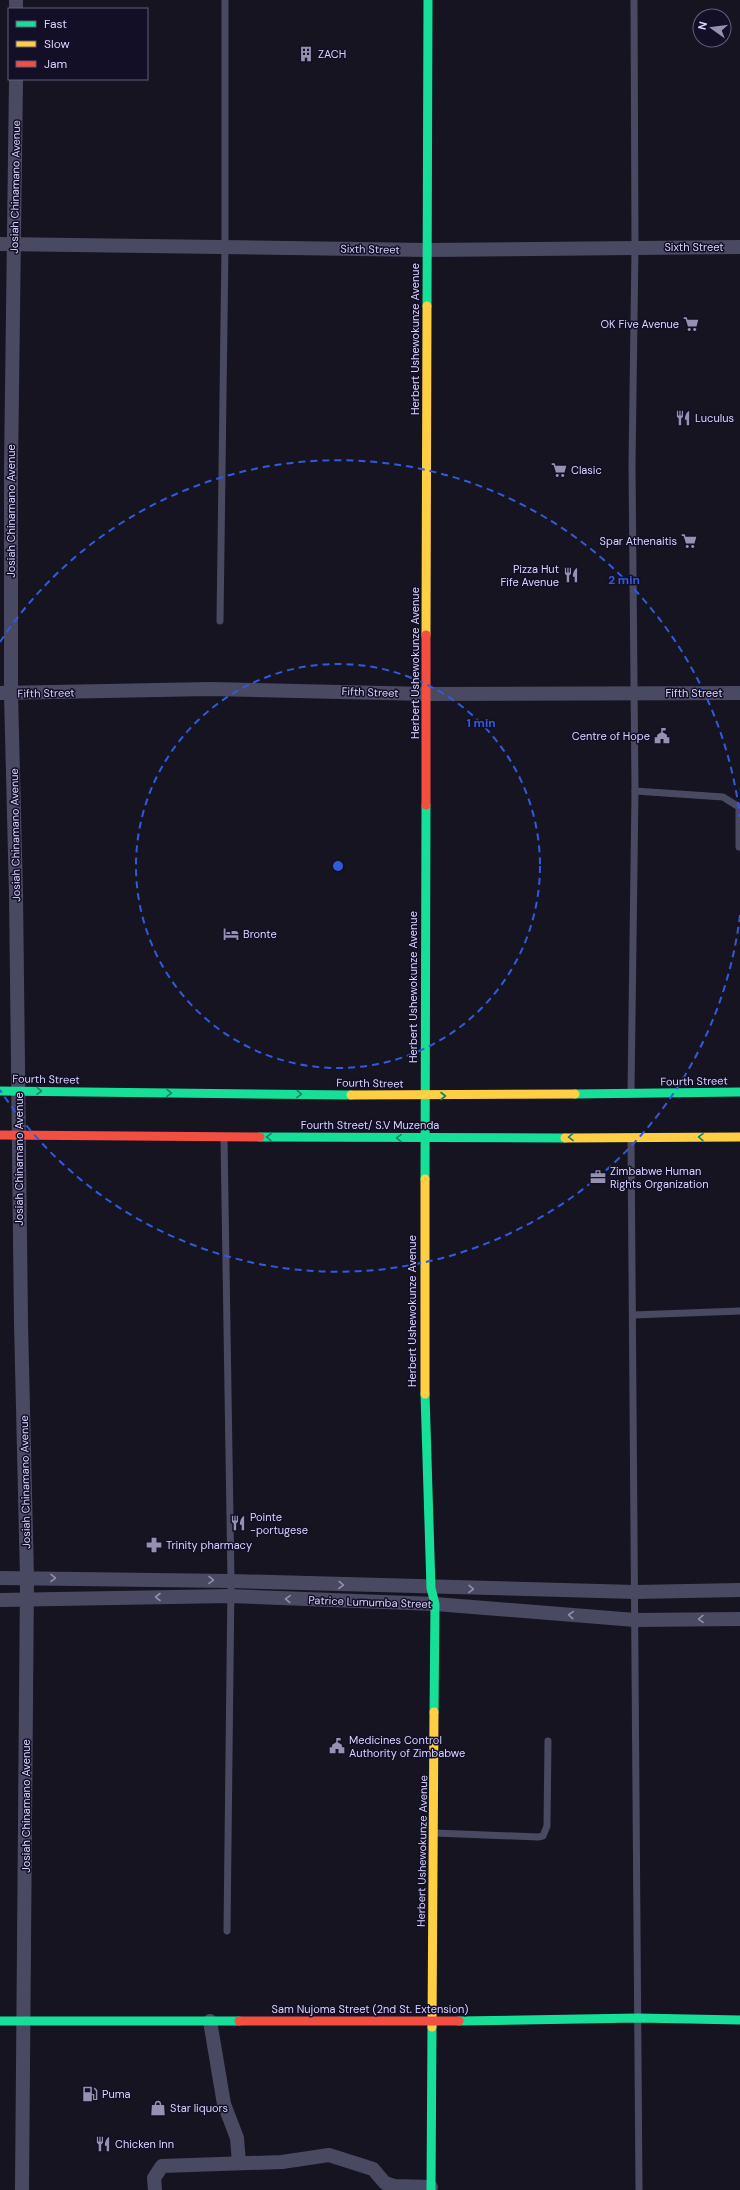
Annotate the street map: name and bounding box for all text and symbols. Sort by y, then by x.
legend [8,8,148,80]
north arrow [692,8,732,48]
text: Fast [44,16,67,32]
text: N [695,20,710,31]
text: Slow [44,36,70,52]
building icon: ZACH [297,45,315,63]
place label: ZACH [318,47,346,61]
text: Jam [44,56,67,72]
street label: Josiah Chinamano Avenue [7,120,23,254]
street label: Sixth Street [664,240,724,254]
street label: Sixth Street [340,241,400,257]
street label: Herbert Ushewokunze Avenue [408,263,422,415]
supermarket icon: OK Five Avenue [682,315,700,333]
place label: OK Five Avenue [601,317,679,331]
restaurant icon: Luculus [674,409,692,427]
place label: Luculus [695,411,734,425]
street label: Josiah Chinamano Avenue [4,444,18,578]
supermarket icon: Clasic [550,461,568,479]
place label: Clasic [571,463,602,477]
supermarket icon: Spar Athenaitis [680,532,698,550]
place label: Spar Athenaitis [600,534,677,548]
place label: Pizza Hut Fife Avenue [500,562,559,589]
restaurant icon: Pizza Hut Fife Avenue [562,566,580,584]
text: 2 min [608,572,640,588]
street label: Herbert Ushewokunze Avenue [408,587,422,739]
street label: Fifth Street [341,684,399,700]
street label: Fifth Street [17,686,75,700]
street label: Fifth Street [665,686,723,700]
text: 1 min [466,715,496,731]
public building icon: Centre of Hope [653,727,671,745]
place label: Centre of Hope [572,729,650,743]
street label: Josiah Chinamano Avenue [7,768,23,902]
centre of rings [331,859,345,873]
street label: Herbert Ushewokunze Avenue [406,911,420,1063]
hotel icon: Bronte [222,925,240,943]
place label: Bronte [243,927,277,941]
street label: Fourth Street [12,1071,80,1087]
street label: Fourth Street [660,1073,728,1089]
street label: Fourth Street [336,1075,404,1091]
one-way arrow [36,1087,42,1095]
one-way arrow [166,1089,172,1097]
one-way arrow [296,1090,302,1098]
street label: Josiah Chinamano Avenue [12,1092,26,1226]
one-way arrow [440,1092,446,1100]
street label: Fourth Street/ S.V Muzenda [301,1118,439,1132]
one-way arrow [266,1133,272,1141]
one-way arrow [568,1133,574,1141]
one-way arrow [698,1133,704,1141]
one-way arrow [396,1134,402,1142]
place label: Zimbabwe Human Rights Organization [610,1164,709,1191]
office icon: Zimbabwe Human Rights Organization [589,1168,607,1186]
street label: Herbert Ushewokunze Avenue [405,1235,419,1387]
street label: Josiah Chinamano Avenue [17,1415,33,1549]
place label: Pointe -portugese [250,1510,308,1537]
restaurant icon: Pointe -portugese [229,1514,247,1532]
pharmacy icon: Trinity pharmacy [145,1536,163,1554]
place label: Trinity pharmacy [166,1538,252,1552]
one-way arrow [50,1574,56,1582]
one-way arrow [208,1576,214,1585]
one-way arrow [338,1580,344,1589]
one-way arrow [468,1585,474,1593]
one-way arrow [155,1593,161,1601]
street label: Patrice Lumumba Street [308,1593,432,1611]
one-way arrow [285,1594,291,1603]
one-way arrow [568,1610,574,1619]
one-way arrow [698,1615,704,1624]
place label: Medicines Control Authority of Zimbabwe [349,1733,465,1760]
public building icon: Medicines Control Authority of Zimbabwe [328,1737,346,1755]
street label: Josiah Chinamano Avenue [19,1739,33,1873]
street label: Herbert Ushewokunze Avenue [414,1775,430,1927]
street label: Sam Nujoma Street (2nd St. Extension) [272,2002,468,2016]
fuel station icon: Puma [81,2085,99,2103]
place label: Puma [102,2087,130,2101]
shop icon: Star liquors [149,2099,167,2117]
place label: Star liquors [170,2101,228,2115]
restaurant icon: Chicken Inn [94,2135,112,2153]
place label: Chicken Inn [115,2137,174,2151]

